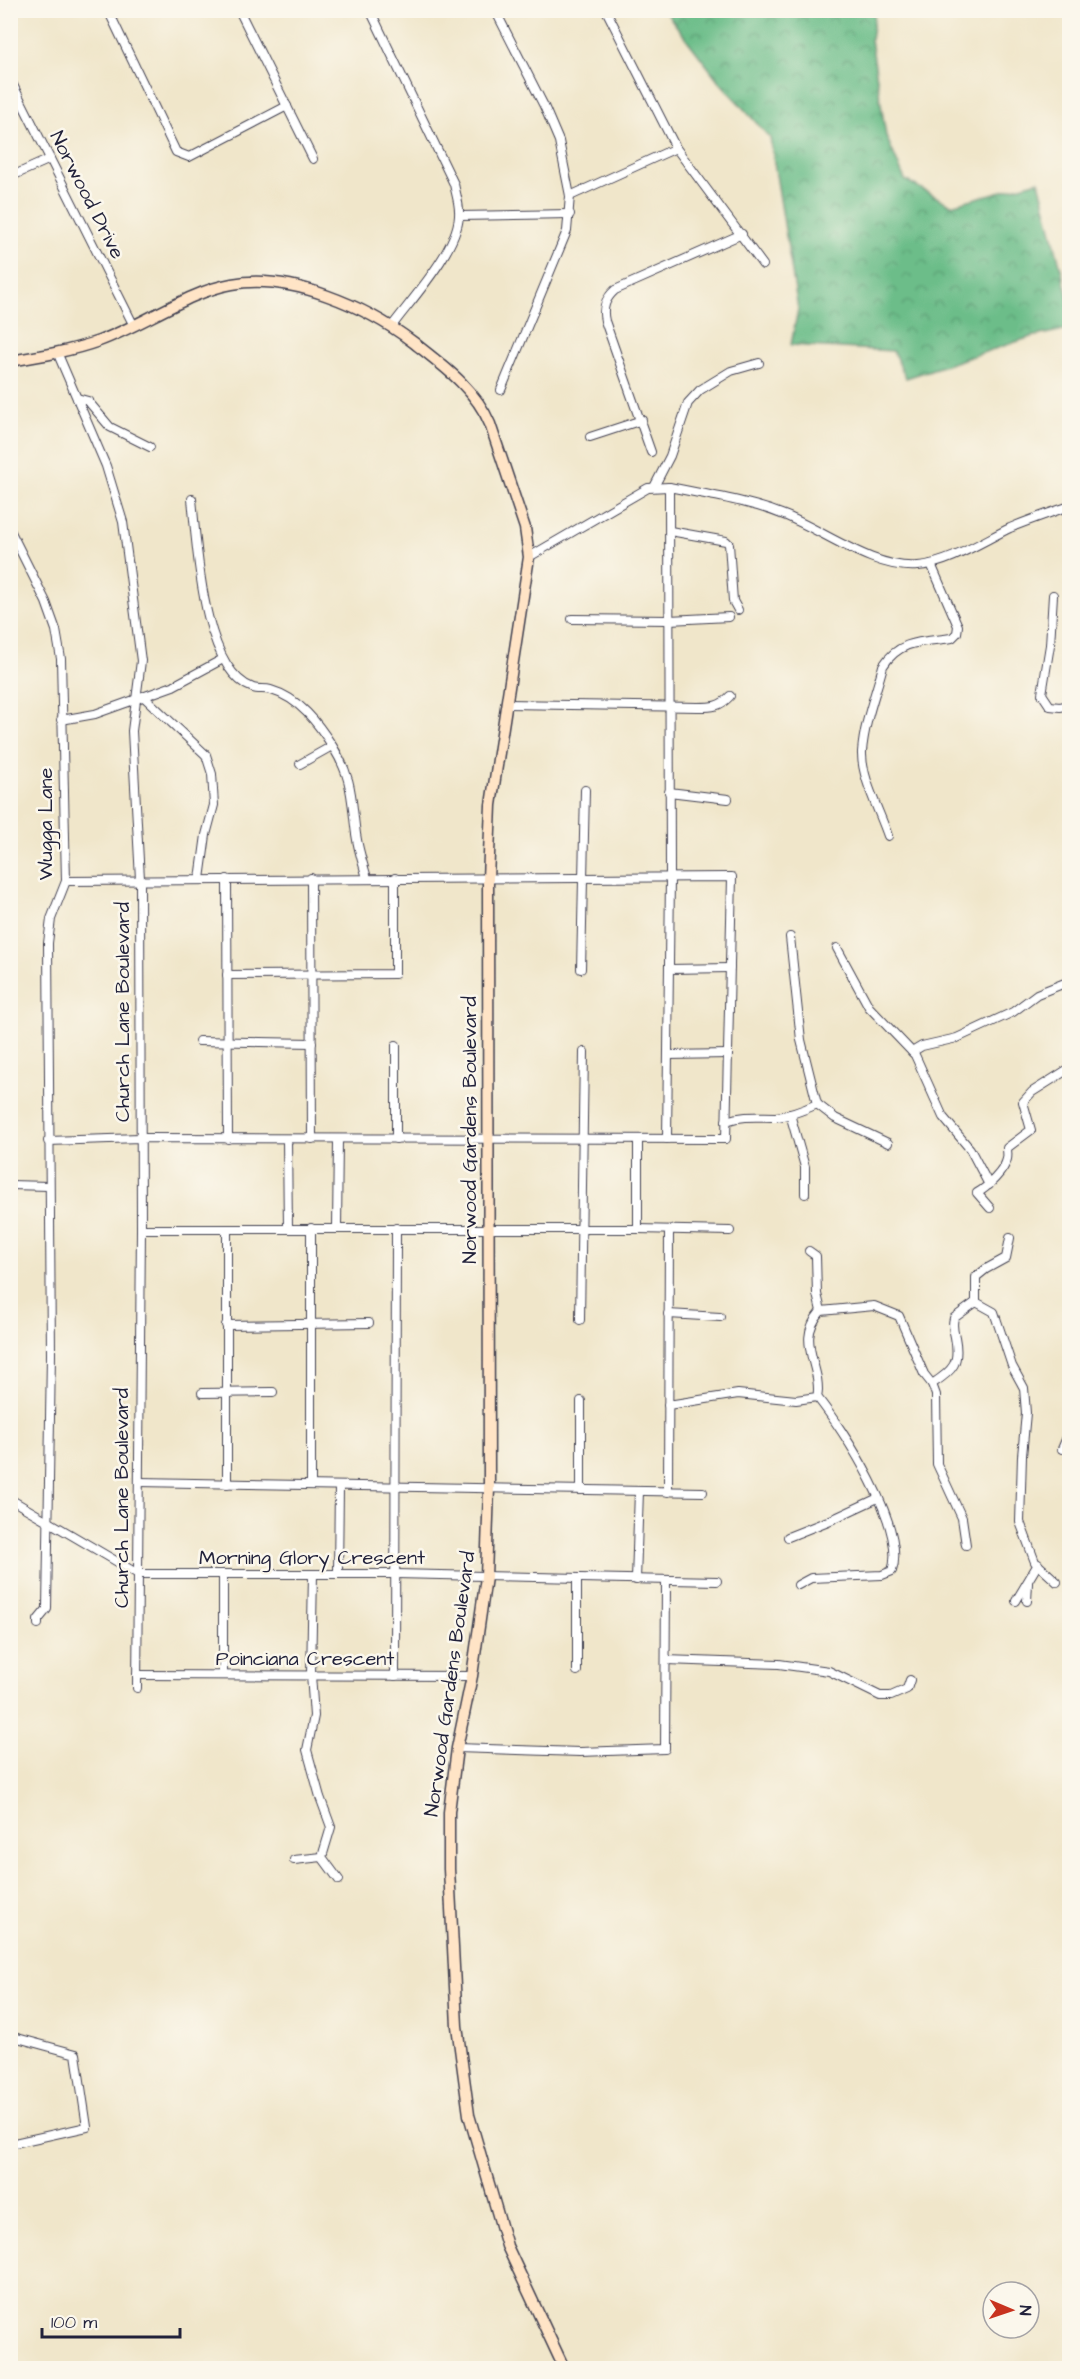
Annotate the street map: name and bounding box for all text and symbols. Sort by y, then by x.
street label: Norwood Drive [43,126,131,264]
street label: Wugga Lane [32,768,61,880]
street label: Church Lane Boulevard [109,902,137,1122]
street label: Norwood Gardens Boulevard [456,996,484,1264]
street label: Church Lane Boulevard [108,1388,136,1608]
street label: Morning Glory Crescent [199,1544,425,1573]
street label: Norwood Gardens Boulevard [418,1550,482,1818]
street label: Poinciana Crescent [216,1645,394,1673]
north arrow [981,2280,1041,2340]
scale bar [42,2301,180,2339]
text: N [1014,2305,1036,2316]
text: 100 m [51,2310,97,2335]

